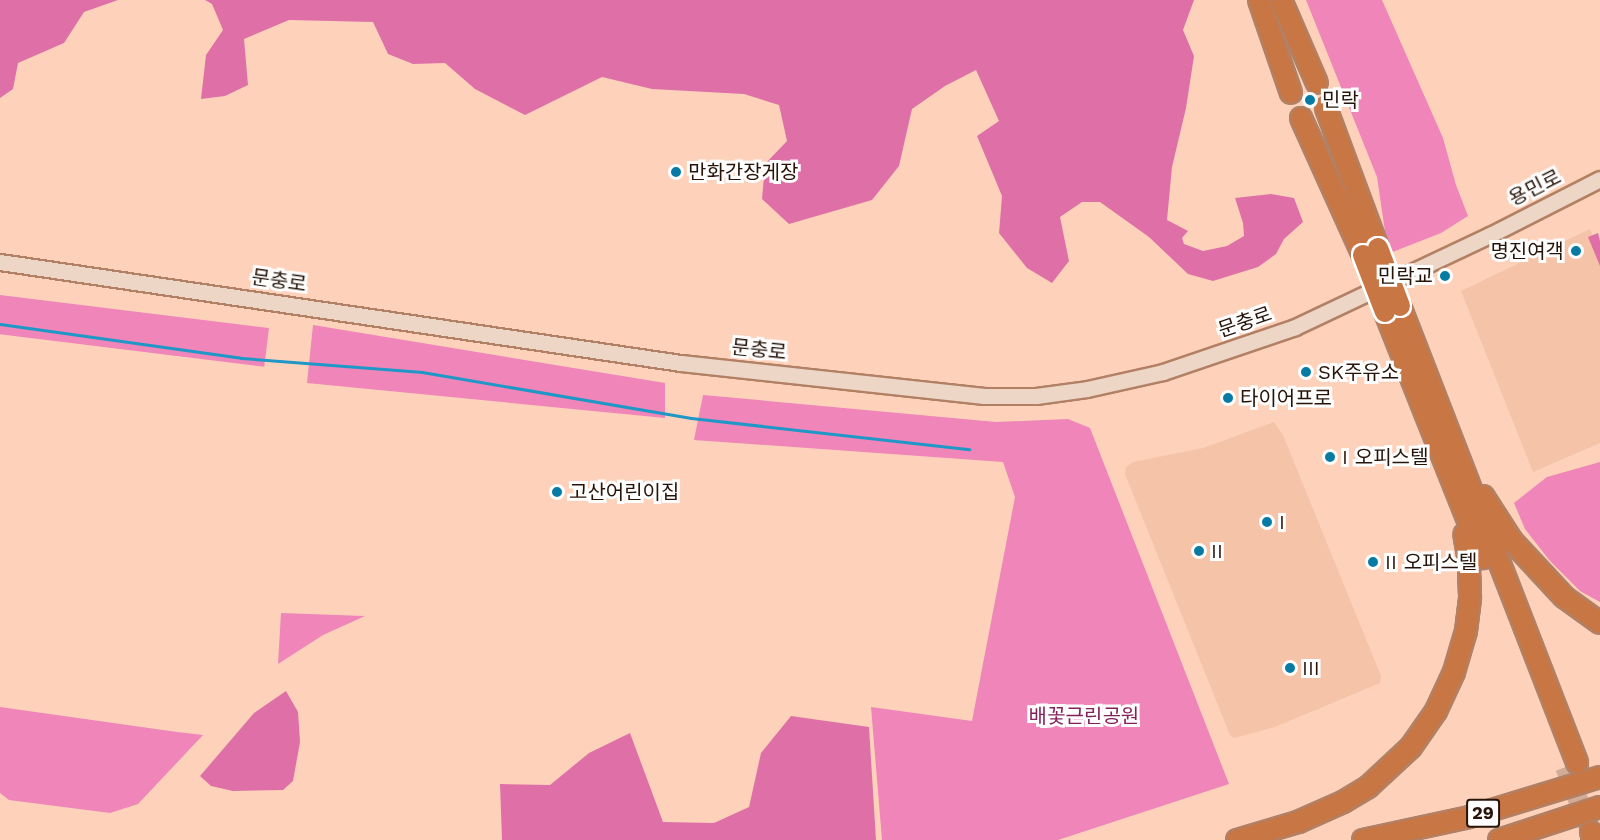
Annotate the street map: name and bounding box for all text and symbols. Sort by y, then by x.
place label: 민락 [1322,88,1359,112]
marker: 민락 [1303,93,1317,107]
place label: 만화간장게장 [688,160,798,184]
marker: 만화간장게장 [669,165,683,179]
street label: 용민로 [1505,165,1565,211]
place label: 명진여객 [1490,239,1564,263]
marker: 명진여객 [1569,244,1583,258]
place label: 민락교 [1378,264,1433,288]
street label: 문충로 [250,265,308,297]
marker: 민락교 [1438,269,1452,283]
street label: 문충로 [1215,302,1275,342]
street label: 문충로 [730,335,788,365]
place label: SK주유소 [1318,360,1399,384]
marker: SK주유소 [1299,365,1313,379]
place label: 타이어프로 [1240,386,1332,410]
marker: 타이어프로 [1221,391,1235,405]
place label: I 오피스텔 [1342,445,1428,469]
marker: I 오피스텔 [1323,450,1337,464]
place label: 고산어린이집 [569,480,679,504]
marker: 고산어린이집 [550,485,564,499]
place label: I [1279,510,1285,534]
marker: I [1260,515,1274,529]
place label: II [1211,539,1223,563]
marker: II [1192,544,1206,558]
place label: II 오피스텔 [1385,550,1477,574]
marker: II 오피스텔 [1366,555,1380,569]
place label: III [1302,656,1320,680]
marker: III [1283,661,1297,675]
park label: 배꽃근린공원 [1029,704,1139,728]
road number: 29 [1465,798,1501,828]

